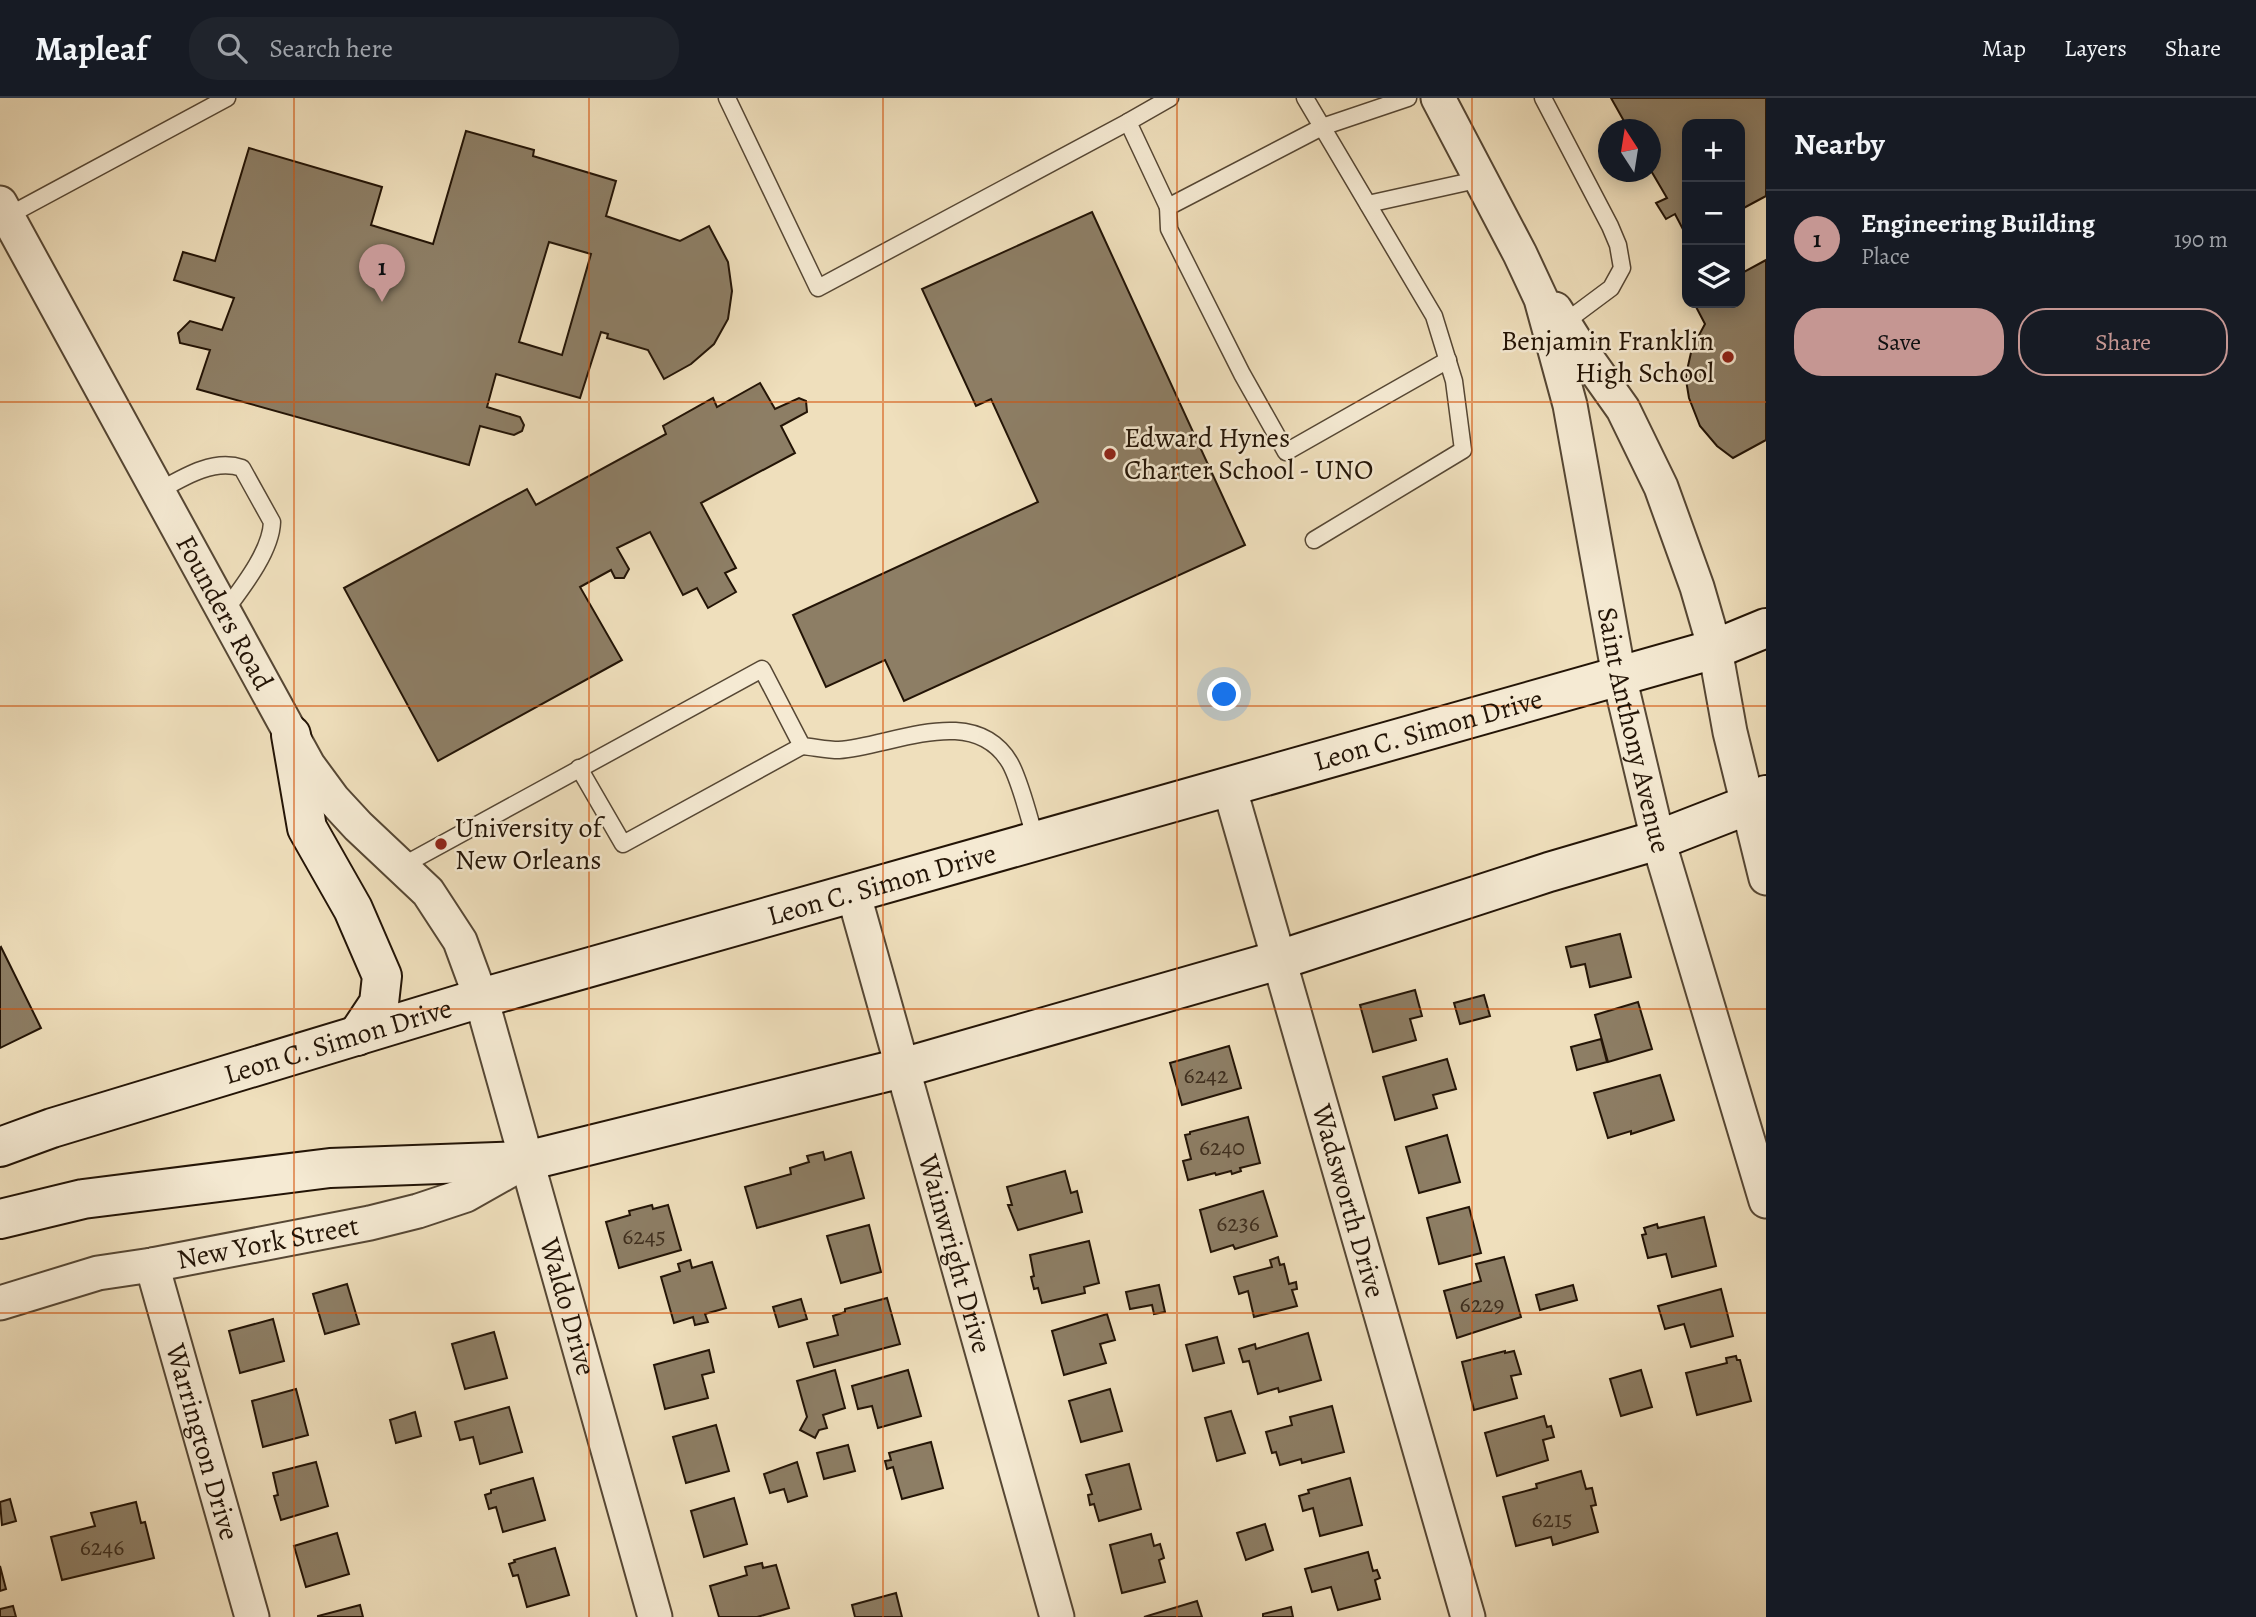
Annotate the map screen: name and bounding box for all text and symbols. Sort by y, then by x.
search box [189,17,679,80]
text: Mapleaf [35,26,147,71]
icon: search [213,29,251,67]
text: Search here [269,31,393,66]
text: Map [1982,32,2026,64]
text: Layers [2064,32,2127,64]
text: Share [2165,32,2221,64]
north arrow [1598,119,1661,182]
map controls [1682,119,1745,308]
button: + [1682,119,1745,182]
text: Nearby [1794,124,1885,164]
button: − [1682,182,1745,245]
text: Engineering Building [1861,206,2095,241]
text: 1 [1813,224,1821,255]
text: 190 m [2174,224,2228,255]
text: Place [1861,241,1910,272]
pin: 1 [359,244,405,302]
button: layers [1682,245,1745,308]
button: Save [1794,308,2004,376]
button: Share [2018,308,2228,376]
place label: Benjamin Franklin High School [1501,322,1714,392]
marker: Benjamin Franklin High School [1720,349,1736,365]
place label: Edward Hynes Charter School - UNO [1124,419,1373,489]
marker: Edward Hynes Charter School - UNO [1102,446,1118,462]
street label: Founders Road [167,528,283,697]
street label: Saint Anthony Avenue [1588,604,1680,858]
your location [1207,677,1241,711]
street label: Leon C. Simon Drive [1309,680,1547,781]
place label: University of New Orleans [455,809,605,879]
street label: Leon C. Simon Drive [763,834,1000,935]
marker: University of New Orleans [433,836,449,852]
street label: Leon C. Simon Drive [219,989,456,1094]
house number: 6242 [1184,1059,1228,1091]
street label: Wadsworth Drive [1302,1099,1394,1302]
house number: 6240 [1199,1131,1245,1163]
street label: Wainwright Drive [909,1149,1001,1358]
street label: New York Street [174,1207,362,1279]
house number: 6236 [1216,1207,1260,1239]
house number: 6245 [622,1220,666,1252]
street label: Waldo Drive [530,1233,605,1380]
house number: 6229 [1460,1288,1504,1320]
street label: Warrington Drive [156,1338,248,1545]
house number: 6215 [1531,1503,1573,1535]
house number: 6246 [80,1531,124,1563]

